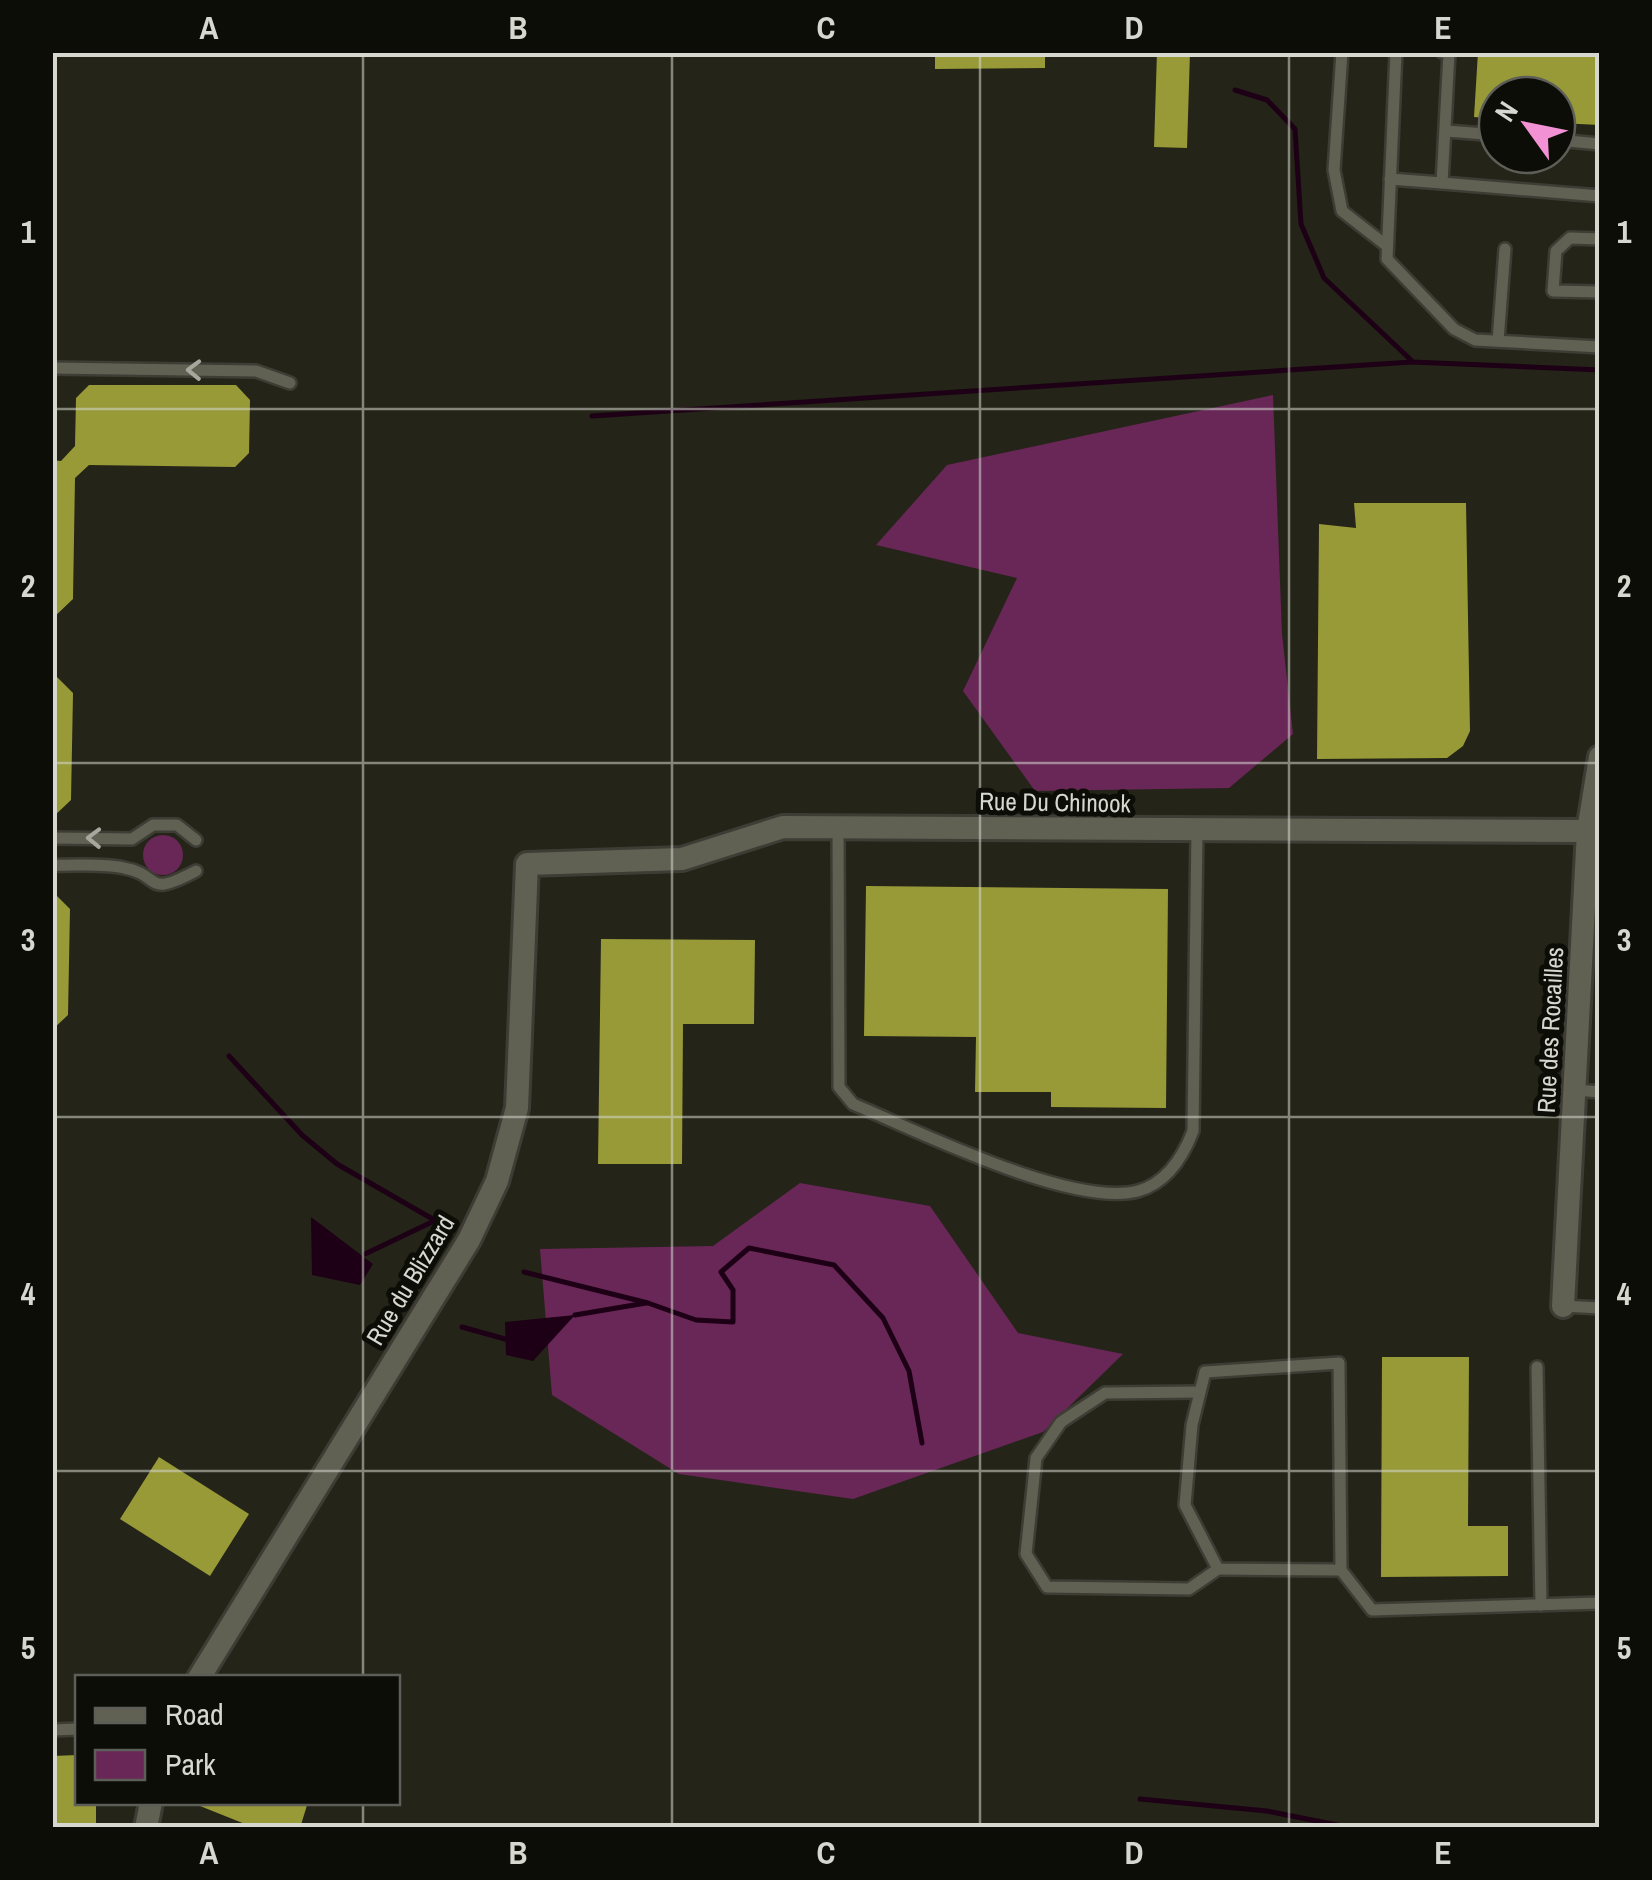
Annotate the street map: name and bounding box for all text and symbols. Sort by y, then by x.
text: A [200,6,219,49]
text: B [509,6,527,49]
text: C [817,6,835,49]
text: D [1125,6,1143,49]
text: E [1434,6,1452,49]
north arrow [1477,75,1577,175]
text: N [1486,94,1526,129]
text: 1 [21,210,36,253]
text: 1 [1617,210,1632,253]
one-way arrow [186,360,202,381]
text: 2 [21,564,35,607]
text: 2 [1617,564,1631,607]
street label: Rue Du Chinook [979,784,1132,820]
one-way arrow [85,828,101,849]
text: 3 [21,918,35,961]
text: 3 [1617,918,1631,961]
street label: Rue des Rocailles [1529,946,1571,1114]
street label: Rue du Blizzard [358,1209,462,1351]
text: 4 [21,1272,36,1315]
text: 4 [1617,1272,1632,1315]
text: 5 [21,1626,35,1669]
text: 5 [1617,1626,1631,1669]
legend [75,1675,400,1805]
text: Road [165,1694,224,1734]
text: Park [165,1744,216,1784]
text: A [200,1831,219,1874]
text: B [509,1831,527,1874]
text: C [817,1831,835,1874]
text: D [1125,1831,1143,1874]
text: E [1434,1831,1452,1874]

